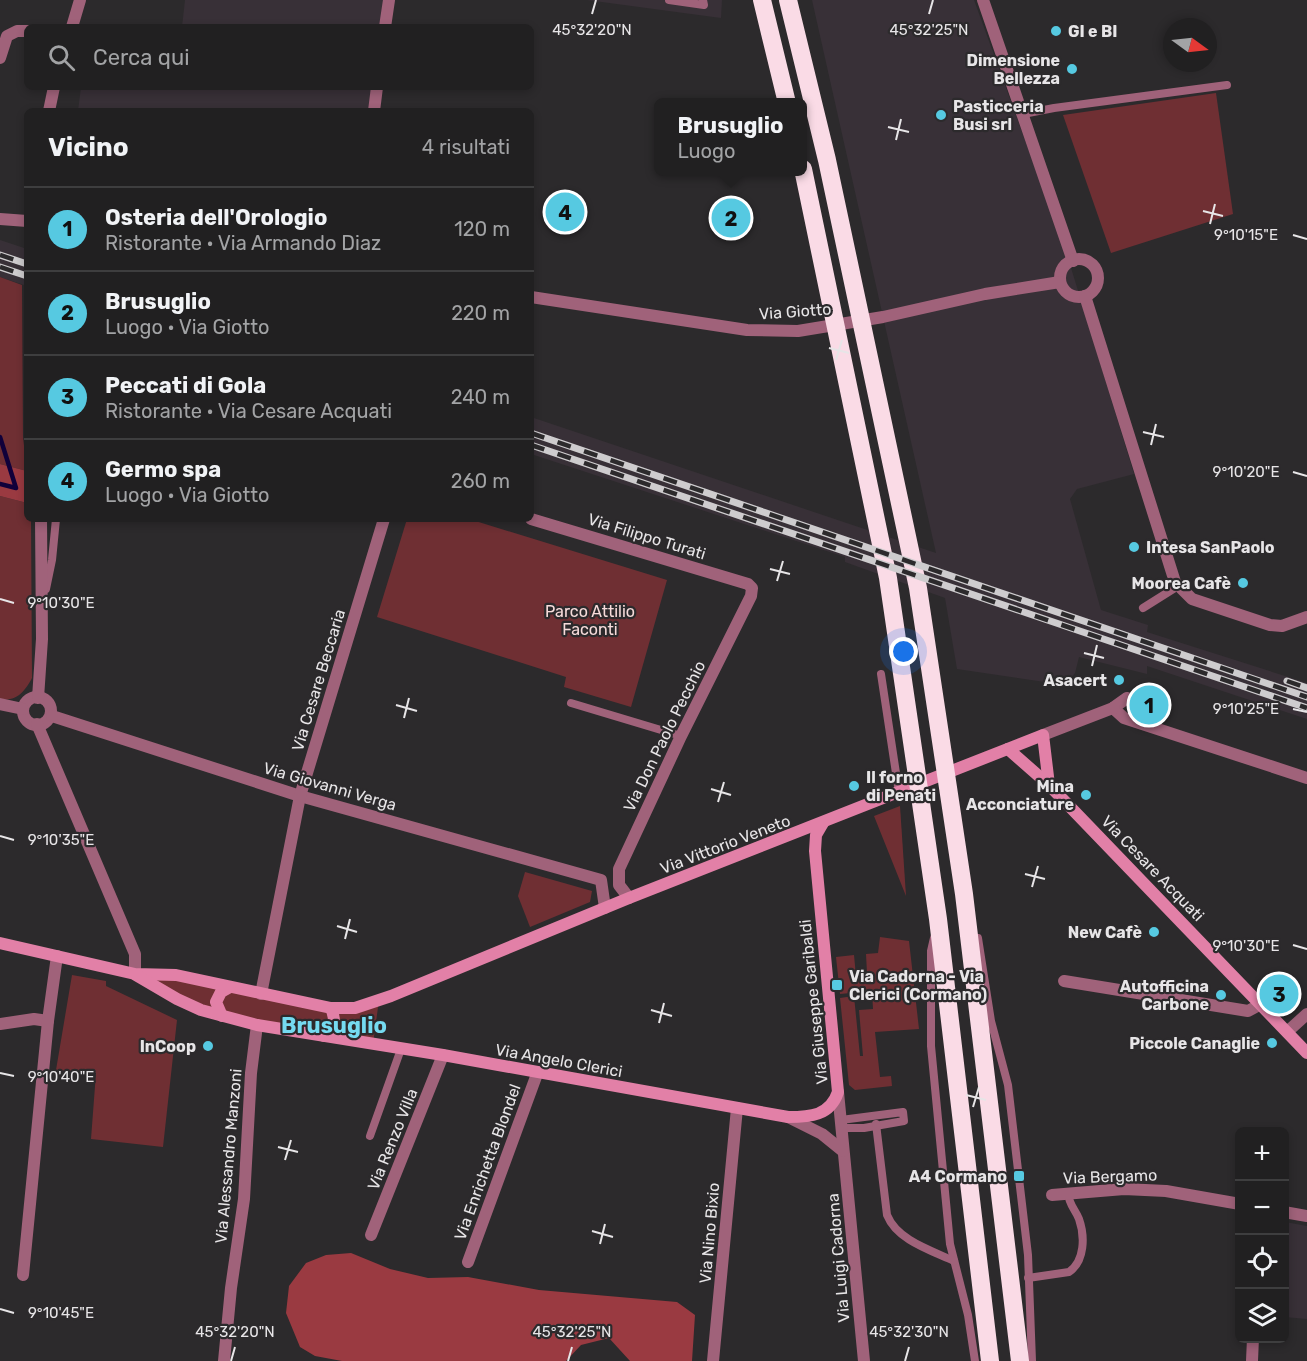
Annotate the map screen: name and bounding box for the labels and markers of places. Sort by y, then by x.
place label: GI e BI [1068,22,1117,41]
marker: GI e BI [1049,24,1063,38]
place label: Dimensione Bellezza [967,51,1060,88]
marker: Dimensione Bellezza [1065,62,1079,76]
place label: Pasticceria Busi srl [953,97,1044,134]
marker: Pasticceria Busi srl [934,108,948,122]
pin: 4 [546,190,584,234]
pin: 2 [712,196,750,240]
place label: Intesa SanPaolo [1146,538,1275,557]
marker: Intesa SanPaolo [1127,540,1141,554]
place label: Moorea Cafè [1132,574,1231,593]
marker: Moorea Cafè [1236,576,1250,590]
place label: Asacert [1044,671,1108,690]
marker: Asacert [1112,673,1126,687]
pin: 1 [1130,682,1168,728]
place label: Il forno di Penati [866,768,936,805]
place label: Mina Acconciature [966,777,1074,814]
marker: Il forno di Penati [847,779,861,793]
marker: Mina Acconciature [1079,788,1093,802]
place label: New Cafè [1068,923,1142,942]
marker: New Cafè [1147,925,1161,939]
place label: Via Cadorna - Via Clerici (Cormano) [849,967,987,1004]
pin: 3 [1260,972,1298,1016]
place label: Autofficina Carbone [1120,977,1209,1014]
marker: Via Cadorna - Via Clerici (Cormano) [830,978,844,992]
marker: Autofficina Carbone [1214,988,1228,1002]
place label: Piccole Canaglie [1129,1034,1260,1053]
marker: Piccole Canaglie [1265,1036,1279,1050]
place label: InCoop [140,1037,196,1056]
marker: InCoop [201,1039,215,1053]
place label: A4 Cormano [909,1167,1007,1186]
marker: A4 Cormano [1012,1169,1026,1183]

